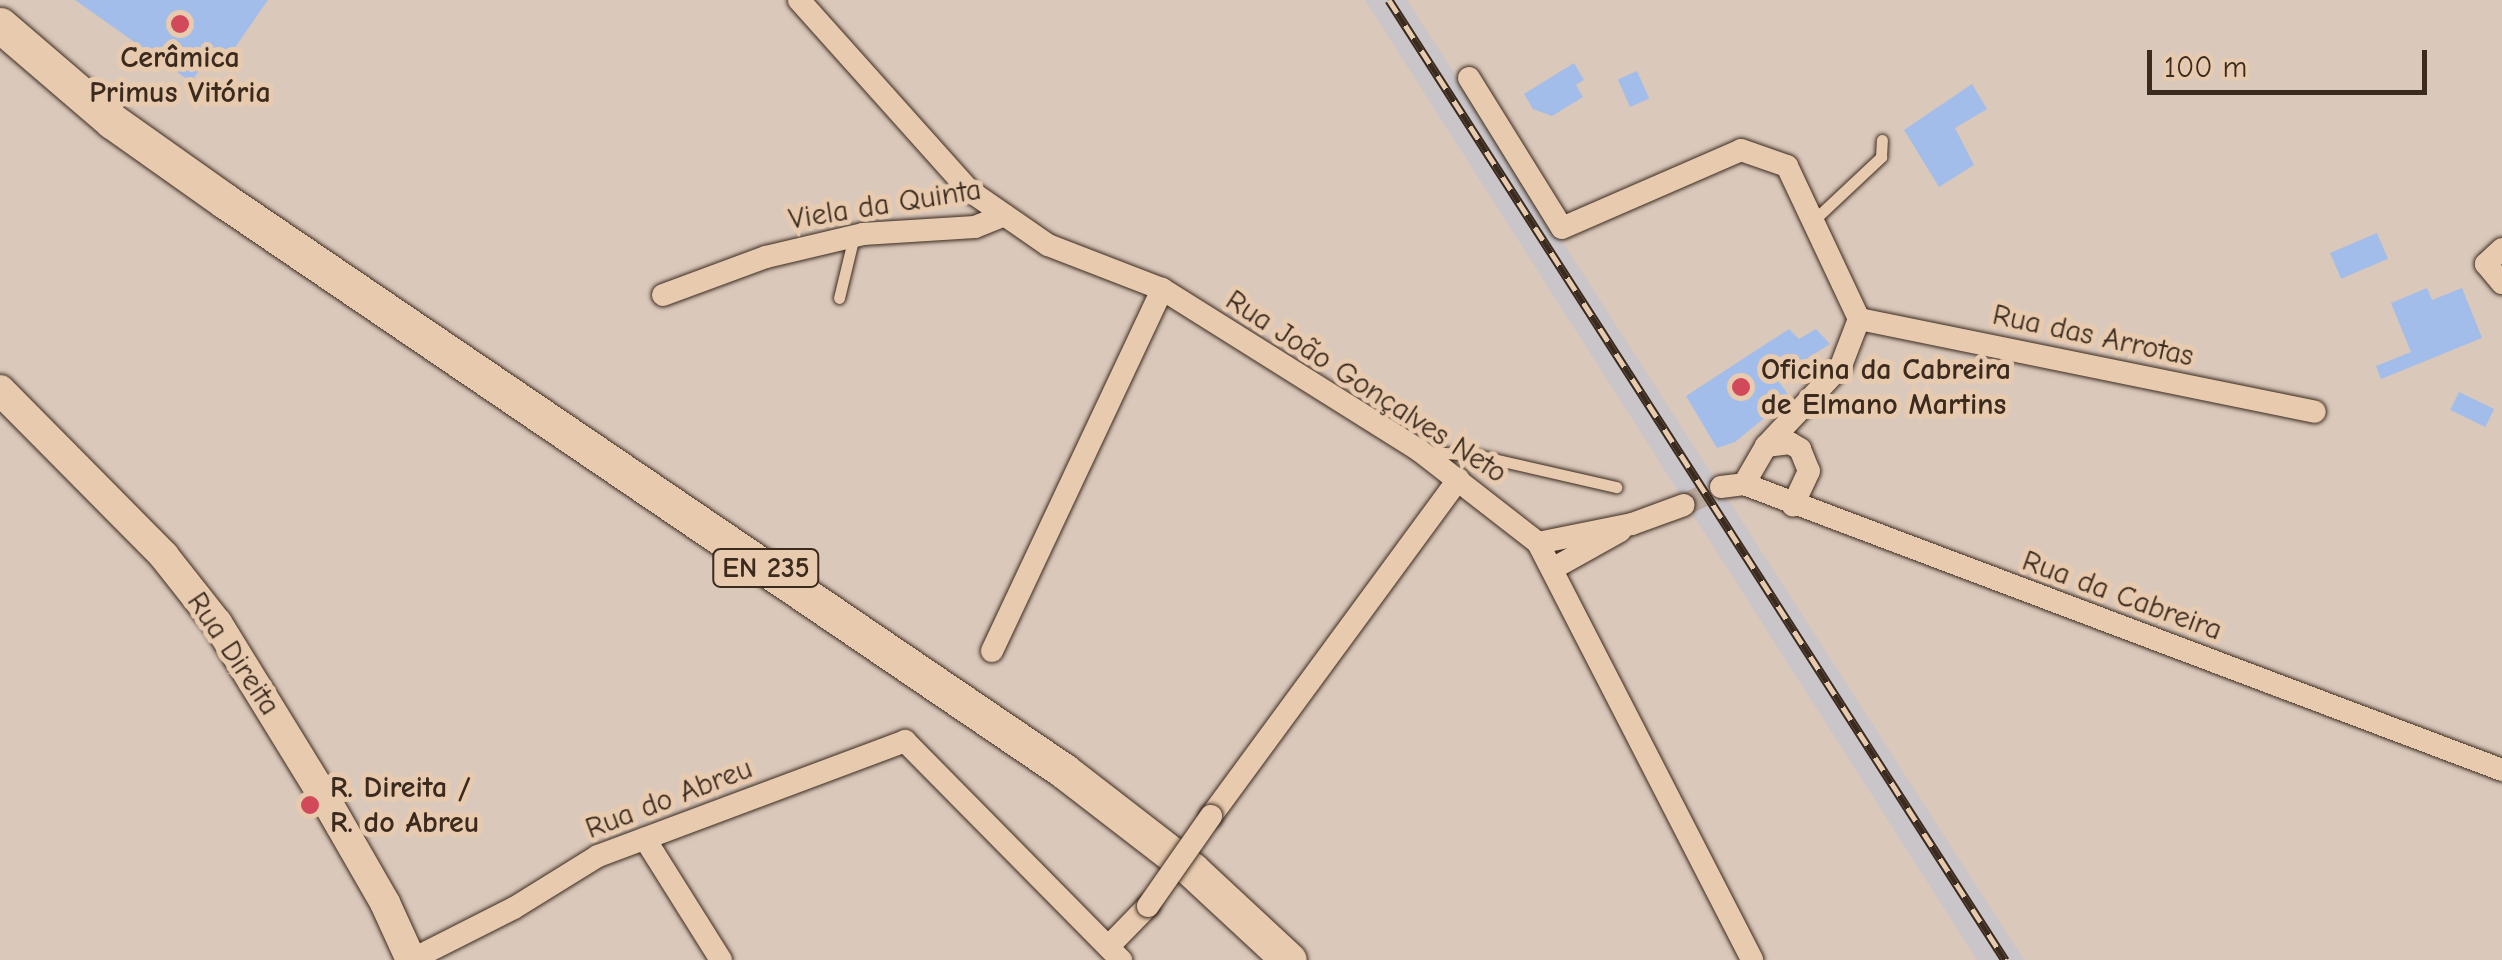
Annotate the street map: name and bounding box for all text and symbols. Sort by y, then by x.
marker: Cerâmica Primus Vitória [169,13,191,35]
scale bar [2152,30,2432,92]
place label: Cerâmica Primus Vitória [89,40,271,110]
text: 100 m [2164,50,2247,85]
street label: Viela da Quinta [786,172,984,238]
street label: Rua João Gonçalves Neto [1219,283,1513,491]
street label: Rua das Arrotas [1989,297,2197,375]
place label: Oficina da Cabreira de Elmano Martins [1761,352,2011,422]
marker: Oficina da Cabreira de Elmano Martins [1730,376,1752,398]
street label: Rua da Cabreira [2017,543,2227,649]
road number: EN 235 [711,545,821,591]
street label: Rua Direita [179,586,287,722]
street label: Rua do Abreu [581,751,757,847]
place label: R. Direita / R. do Abreu [330,770,479,840]
marker: R. Direita / R. do Abreu [299,794,321,816]

